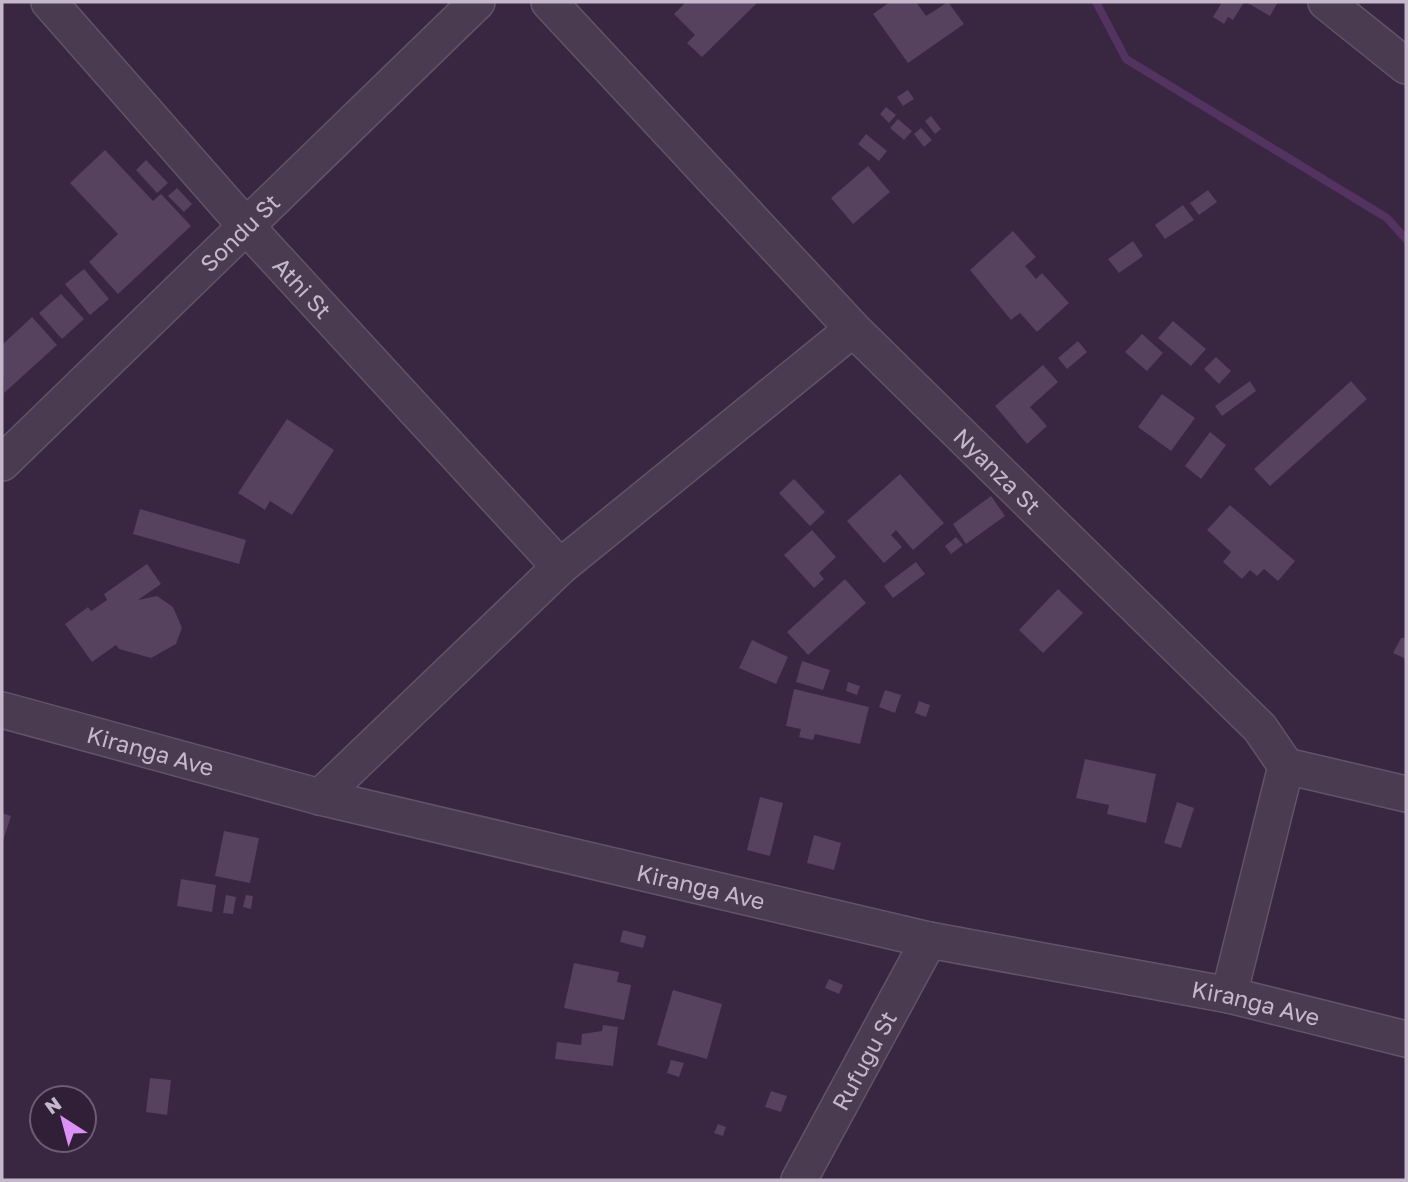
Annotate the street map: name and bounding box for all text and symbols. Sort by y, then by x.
street label: Sondu St [194,188,285,277]
street label: Athi St [268,251,338,324]
street label: Nyanza St [948,422,1047,520]
street label: Kiranga Ave [84,720,217,781]
street label: Kiranga Ave [634,858,768,915]
street label: Kiranga Ave [1190,974,1323,1031]
street label: Rufugu St [826,1006,902,1115]
north arrow [28,1084,98,1154]
text: N [40,1091,65,1118]

